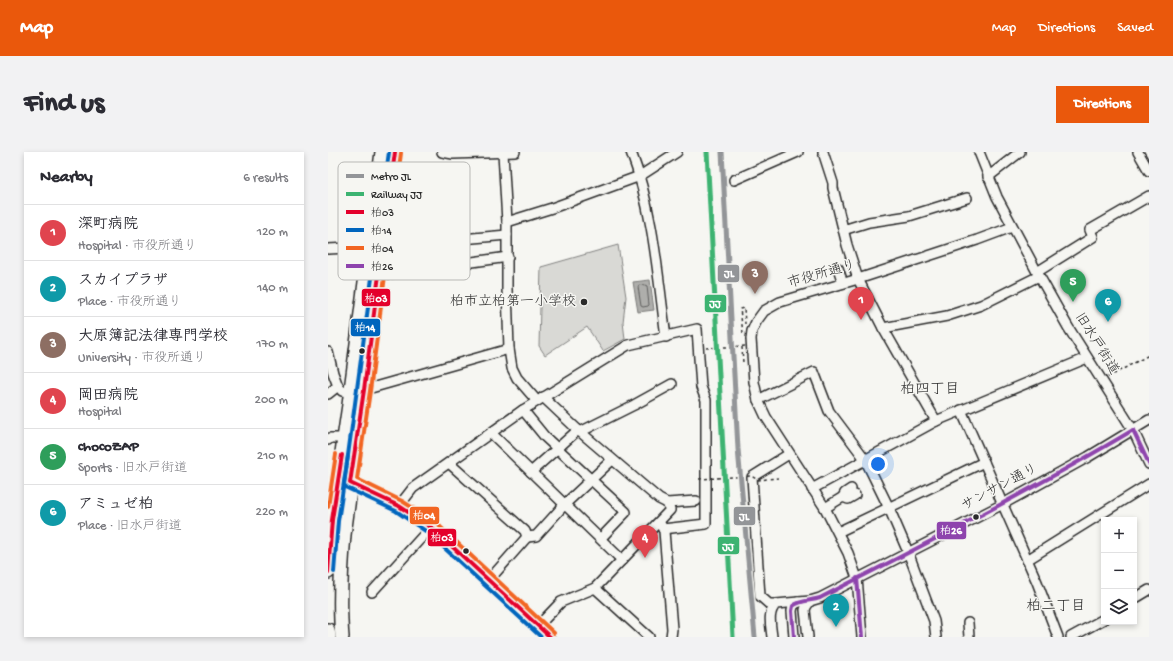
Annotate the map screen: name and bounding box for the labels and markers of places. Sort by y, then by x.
pin: 3 [742,261,768,294]
pin: 5 [1060,269,1086,302]
pin: 1 [848,287,874,320]
pin: 6 [1095,289,1121,322]
place label: 柏市立柏第一小学校 [450,294,576,311]
marker: 柏市立柏第一小学校 [579,297,589,307]
unlabelled marker [357,346,367,356]
unlabelled marker [971,512,981,522]
pin: 4 [632,525,658,558]
unlabelled marker [461,546,471,556]
pin: 2 [823,594,849,627]

